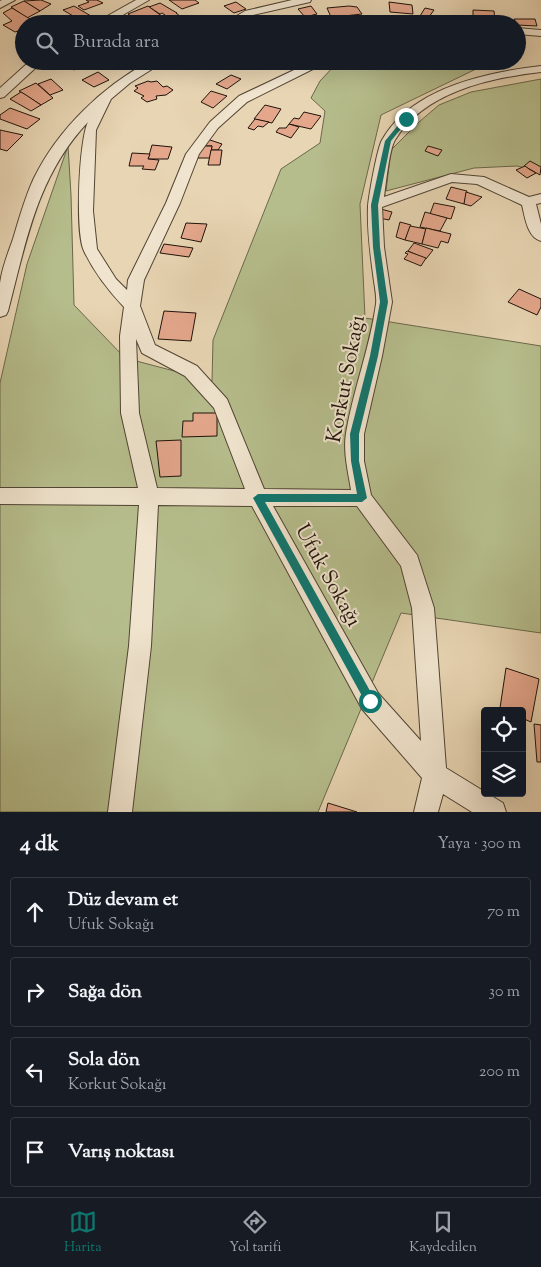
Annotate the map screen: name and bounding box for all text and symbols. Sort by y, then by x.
search box [15,15,526,70]
icon: search [33,29,61,57]
text: Burada ara [73,29,159,56]
route end [395,108,418,131]
street label: Korkut Sokağı [320,313,374,445]
street label: Ufuk Sokağı [286,519,368,633]
route start [359,690,382,713]
map controls [481,707,526,797]
button: locate [481,707,526,752]
button: layers [481,752,526,797]
text: 4 dk [20,830,59,860]
text: Yaya · 300 m [437,833,521,856]
text: Düz devam et [68,887,178,914]
icon: ahead [21,898,49,926]
text: 70 m [487,901,520,924]
text: Ufuk Sokağı [68,914,154,937]
icon: right [21,978,49,1006]
text: Sağa dön [68,979,142,1006]
text: 30 m [489,981,520,1004]
text: Sola dön [68,1047,140,1074]
icon: left [21,1058,49,1086]
text: 200 m [479,1061,520,1084]
text: Korkut Sokağı [68,1074,167,1097]
icon: arrive [21,1138,49,1166]
text: Varış noktası [68,1139,174,1166]
tab: Harita [64,1208,102,1258]
tab: Yol tarifi [229,1208,282,1258]
tab: Kaydedilen [409,1208,477,1258]

